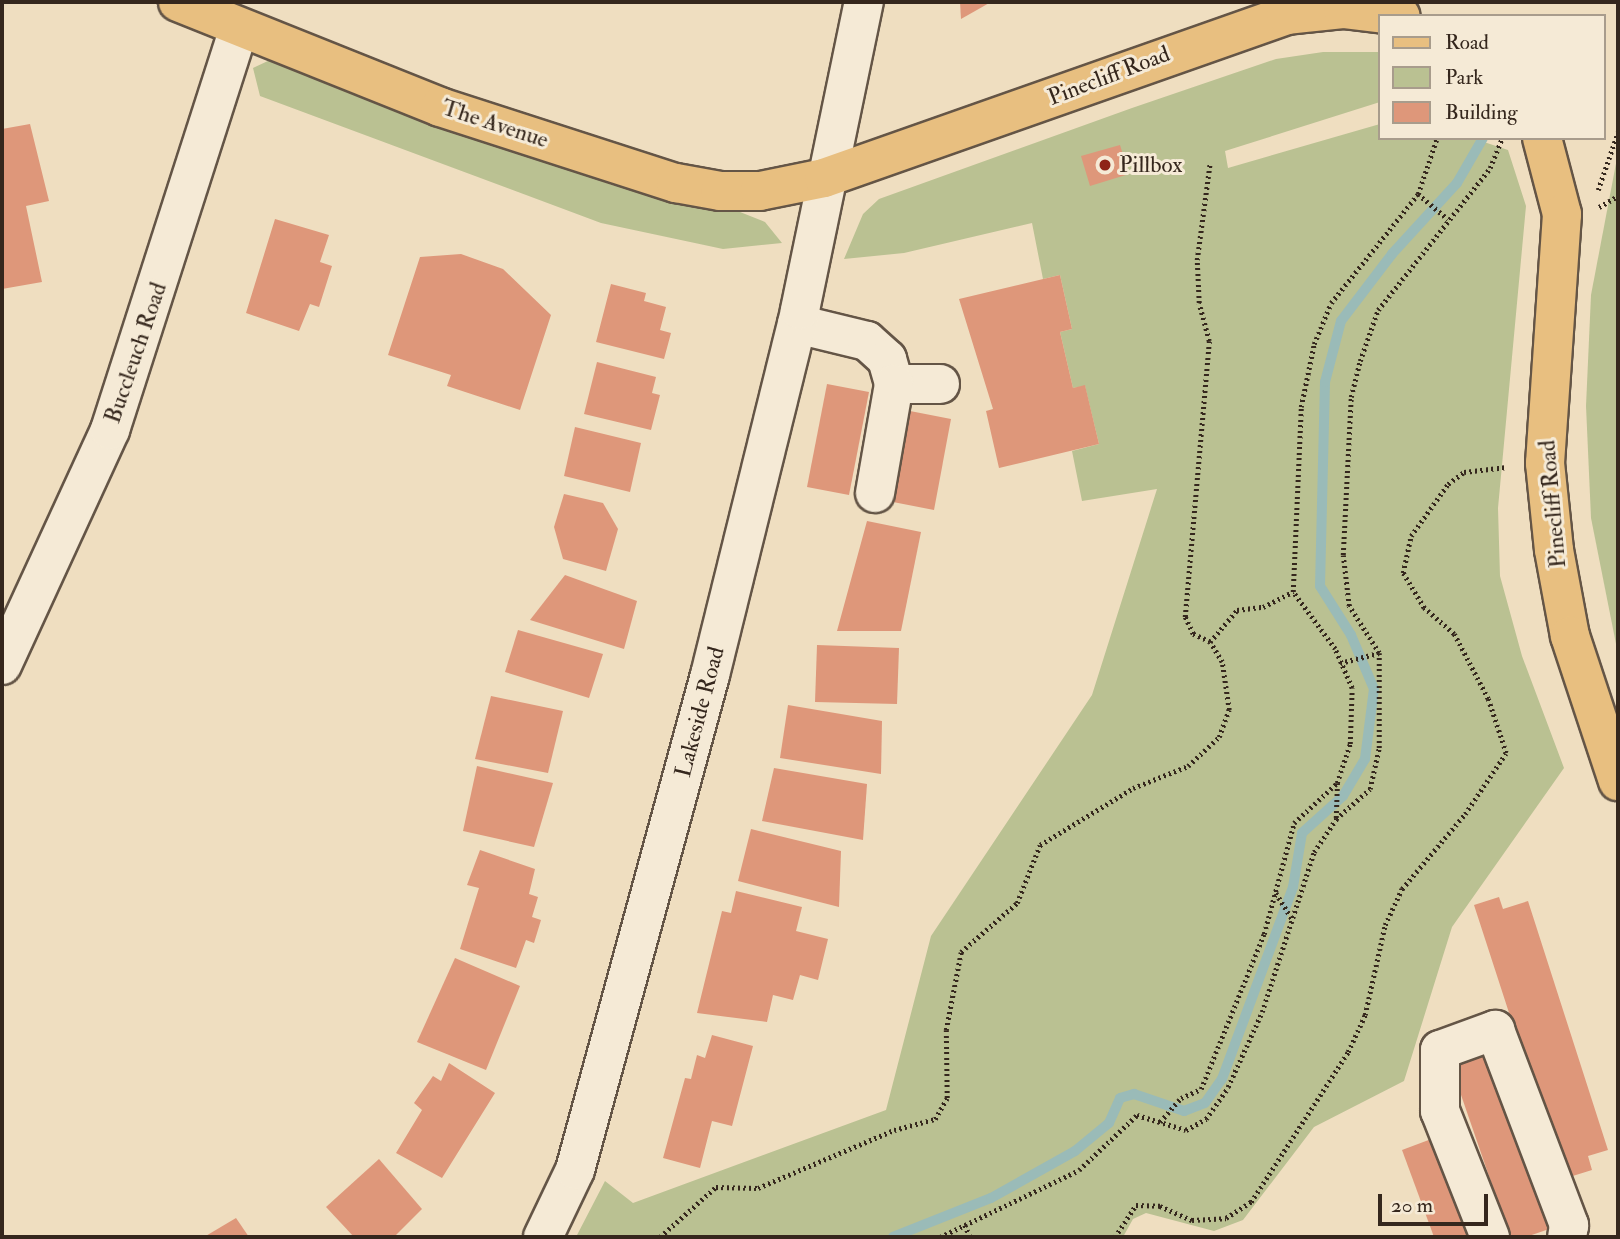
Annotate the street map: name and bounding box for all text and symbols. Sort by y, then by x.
legend [1378,14,1606,140]
text: Road [1445,29,1489,56]
street label: Pinecliff Road [1044,40,1174,112]
text: Park [1445,64,1483,91]
street label: The Avenue [438,94,552,154]
text: Building [1445,99,1518,126]
place label: Pillbox [1119,151,1183,179]
marker: Pillbox [1097,157,1113,173]
street label: Buccleuch Road [99,279,173,427]
street label: Pinecliff Road [1534,439,1572,569]
street label: Lakeside Road [669,644,731,780]
scale bar [1382,1180,1492,1224]
text: 20 m [1391,1192,1433,1219]

